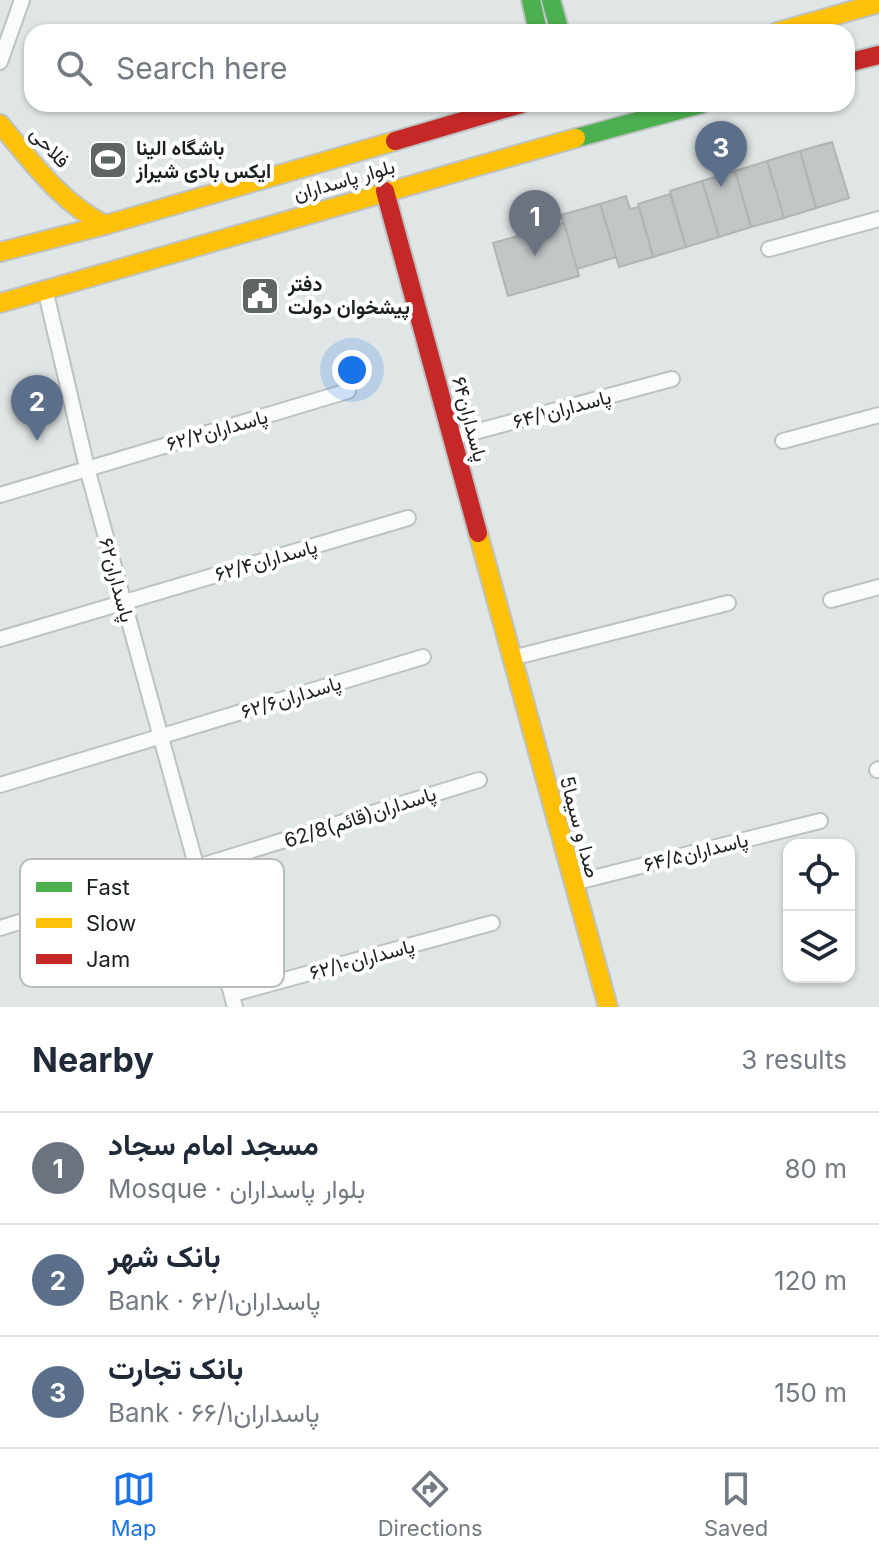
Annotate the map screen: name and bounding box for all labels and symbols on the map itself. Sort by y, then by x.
street label: فلاحی [25,121,75,173]
pin: 3 [695,121,747,187]
place label: باشگاه الینا ایکس بادی شیراز [135,136,271,184]
sports icon: باشگاه الینا ایکس بادی شیراز [87,139,129,181]
street label: بلوار پاسداران [290,154,398,208]
pin: 1 [509,190,561,256]
place label: دفتر پیشخوان دولت [287,272,410,321]
public building icon: دفتر پیشخوان دولت [239,275,281,317]
your location [332,350,372,390]
street label: پاسداران۶۴ [445,374,493,465]
pin: 2 [11,375,63,441]
street label: پاسداران۶۴/۱ [510,384,614,436]
street label: پاسداران۶۲/۲ [164,404,271,458]
street label: پاسداران۶۲/۴ [212,534,320,588]
street label: پاسداران۶۲ [92,535,140,625]
street label: پاسداران۶۲/۶ [238,670,344,725]
street label: 5صدا و سیما [554,774,605,881]
street label: 62/8پاسداران(قائم) [281,781,440,855]
street label: پاسداران۶۴/۵ [642,827,751,878]
legend [20,859,284,987]
text: Fast [86,874,130,900]
text: Slow [86,910,136,936]
street label: پاسداران۶۲/۱۰ [307,933,418,986]
text: Jam [86,946,130,972]

